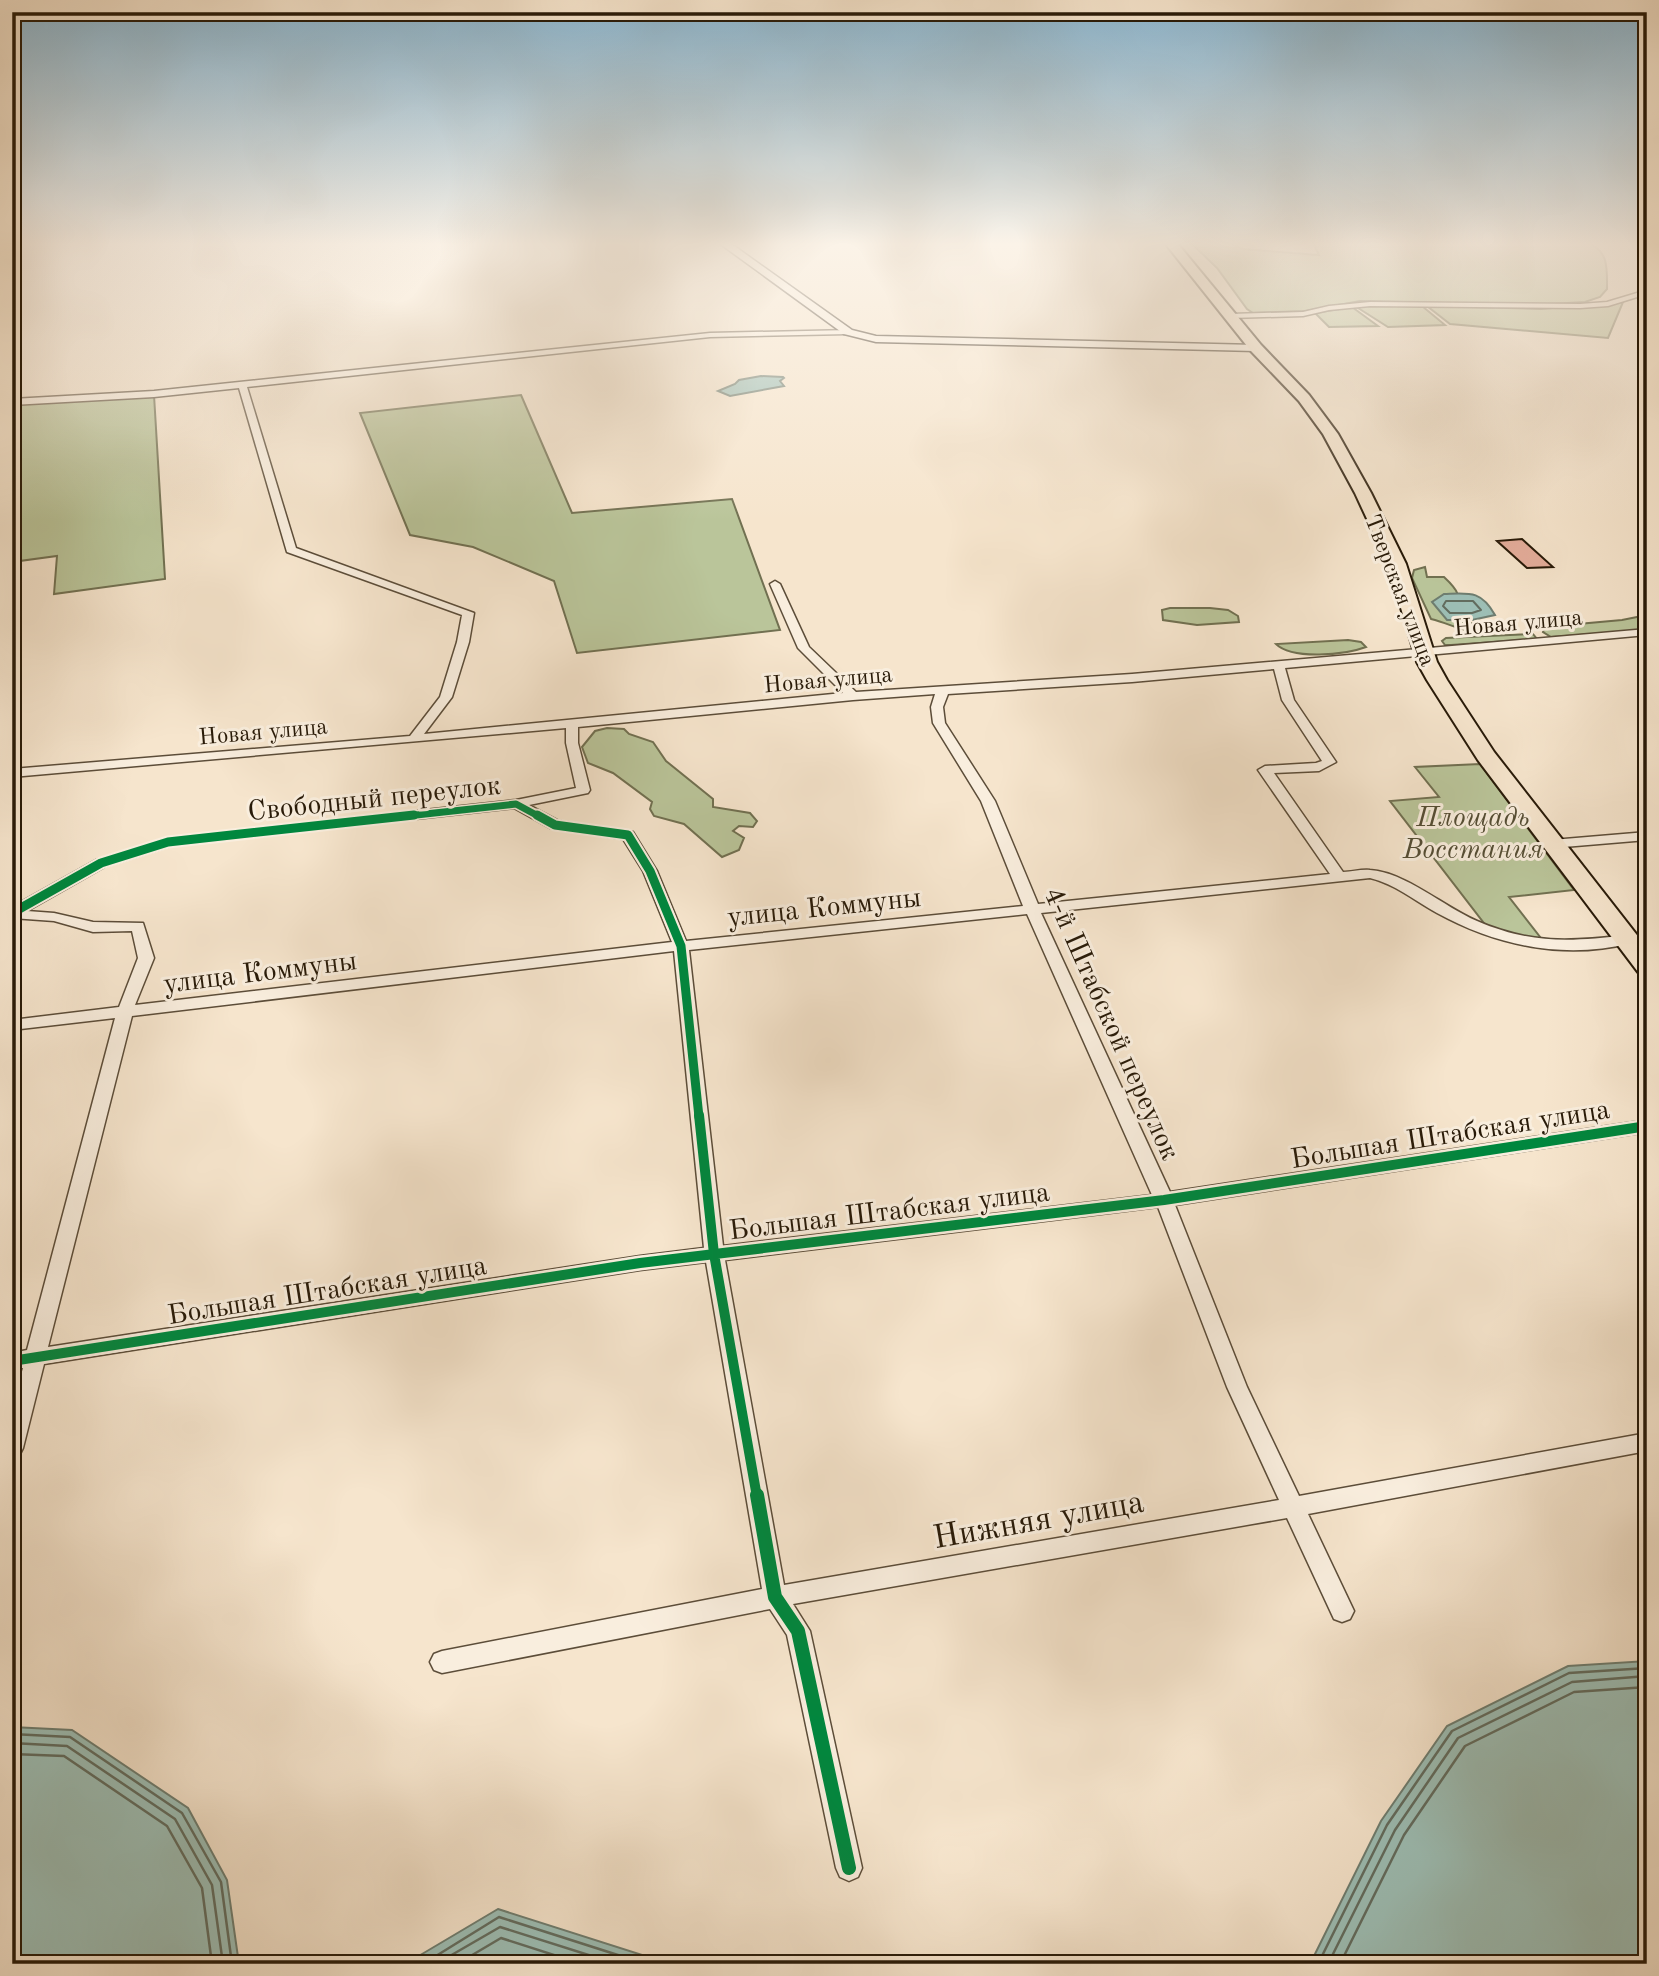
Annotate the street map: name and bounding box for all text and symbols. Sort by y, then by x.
street label: Тверская улица [1360,512,1439,669]
street label: Новая улица [1453,606,1583,641]
street label: Новая улица [763,663,893,698]
street label: Новая улица [198,715,328,750]
street label: Свободный переулок [246,773,502,827]
park label: Площадь Восстания [1402,805,1543,865]
street label: 4-й Штабской переулок [1037,884,1183,1165]
street label: улица Коммуны [726,885,923,933]
street label: улица Коммуны [162,948,359,1000]
street label: Большая Штабская улица [1289,1097,1612,1175]
street label: Большая Штабская улица [727,1179,1051,1247]
street label: Большая Штабская улица [166,1253,489,1331]
street label: Нижняя улица [931,1487,1147,1556]

